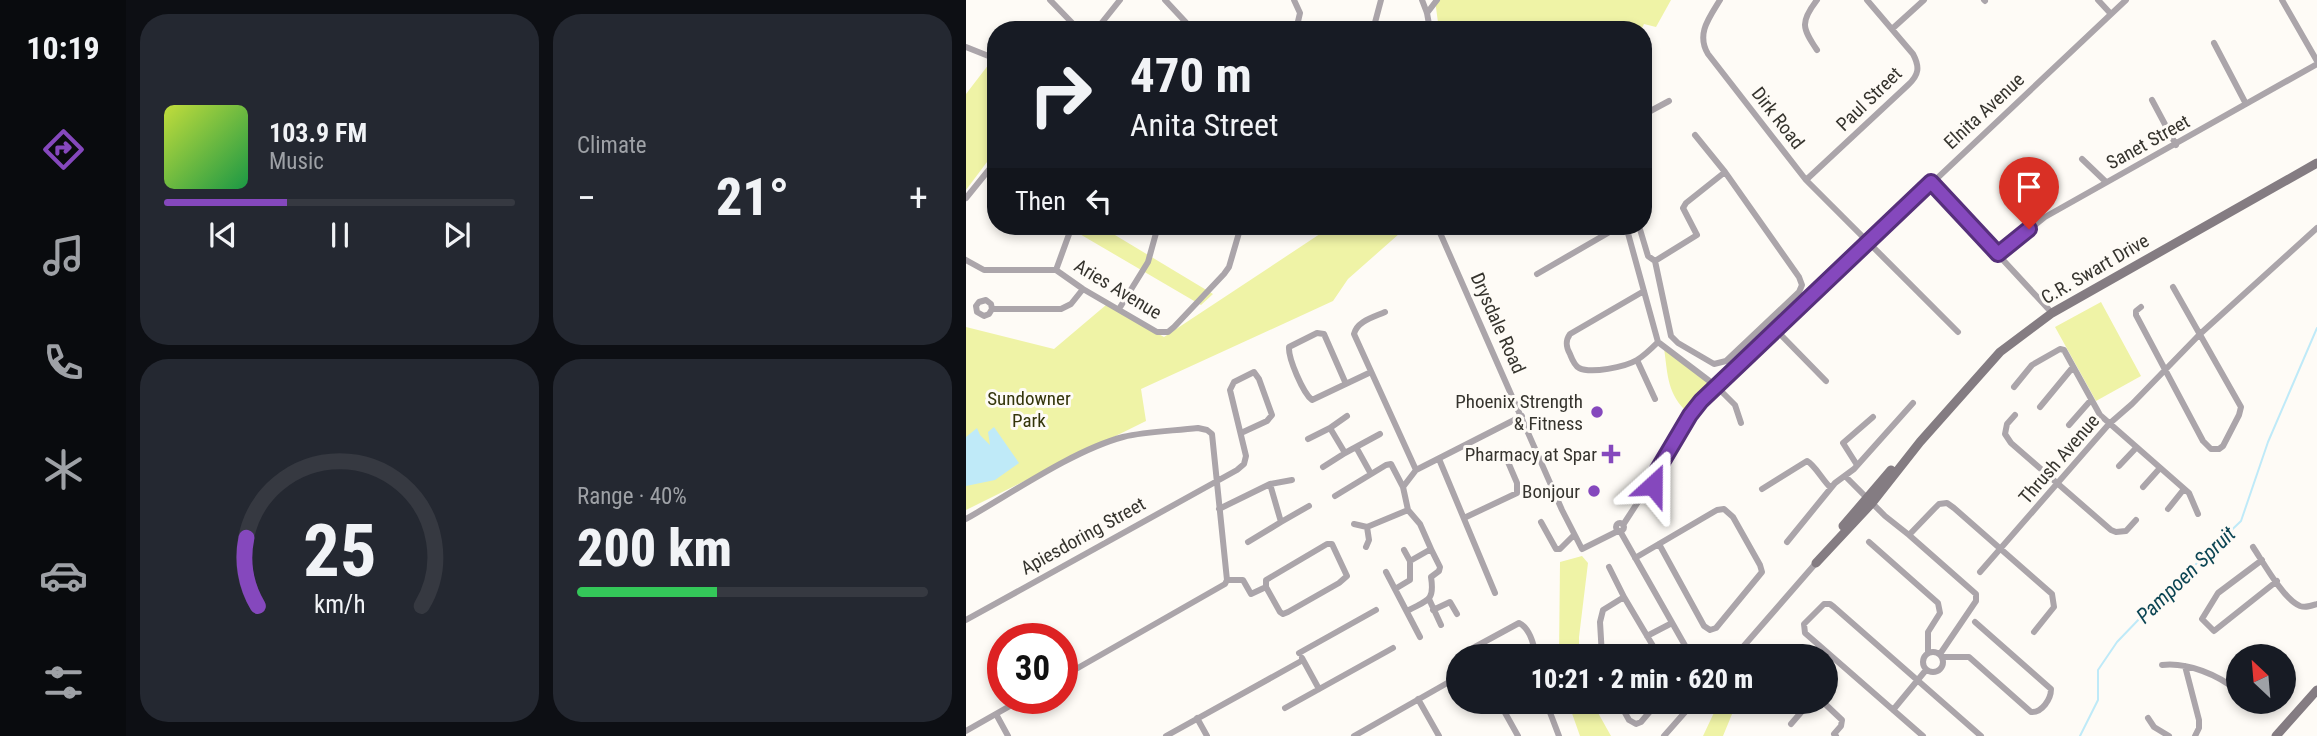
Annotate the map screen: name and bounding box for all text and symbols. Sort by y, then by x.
text: 10:19 [26,29,100,67]
text: 470 m [1130,47,1252,104]
icon: right [1015,49,1106,140]
street label: Paul Street [1832,62,1906,136]
street label: Elnita Avenue [1939,68,2029,154]
street label: Dirk Road [1747,83,1809,153]
text: Anita Street [1130,106,1278,144]
street label: Sanet Street [2102,110,2194,174]
text: 103.9 FM [269,118,367,148]
icon: directions [39,125,88,174]
text: Climate [577,132,647,159]
text: Music [269,148,324,175]
pin [1999,157,2059,229]
text: 21° [716,167,789,228]
icon: arrive [2010,168,2048,206]
text: − [577,176,596,220]
text: + [909,176,928,220]
icon: left [1080,182,1118,220]
text: Then [1015,186,1066,216]
icon: previous [204,216,242,254]
icon: pause [321,216,359,254]
icon: next [438,216,476,254]
street label: C.R. Swart Drive [2037,229,2153,309]
icon: music [39,231,88,280]
street label: Aries Avenue [1070,254,1166,324]
street label: Drysdale Road [1466,269,1530,377]
icon: phone [39,338,88,387]
park label: Sundowner Park [987,387,1071,432]
place label: Phoenix Strength & Fitness [1455,390,1583,435]
marker: Phoenix Strength & Fitness [1589,404,1605,420]
street label: Thrush Avenue [2014,410,2104,508]
place label: Pharmacy at Spar [1465,443,1597,466]
icon: climate [39,445,88,494]
marker: Pharmacy at Spar [1603,446,1619,462]
position arrow [1616,448,1690,522]
place label: Bonjour [1522,480,1580,503]
text: Range · 40% [577,483,687,510]
marker: Bonjour [1586,483,1602,499]
street label: Apiesdoring Street [1017,492,1149,580]
text: 25 [303,509,376,595]
text: 200 km [577,518,732,579]
water label: Pampoen Spruit [2132,521,2241,628]
icon: car [39,551,88,600]
text: km/h [314,590,365,619]
speed limit sign: 30 [987,623,1078,714]
north arrow [2226,644,2296,714]
map controls [2226,644,2296,714]
icon: filters [39,658,88,707]
text: 10:21 · 2 min · 620 m [1531,664,1753,694]

